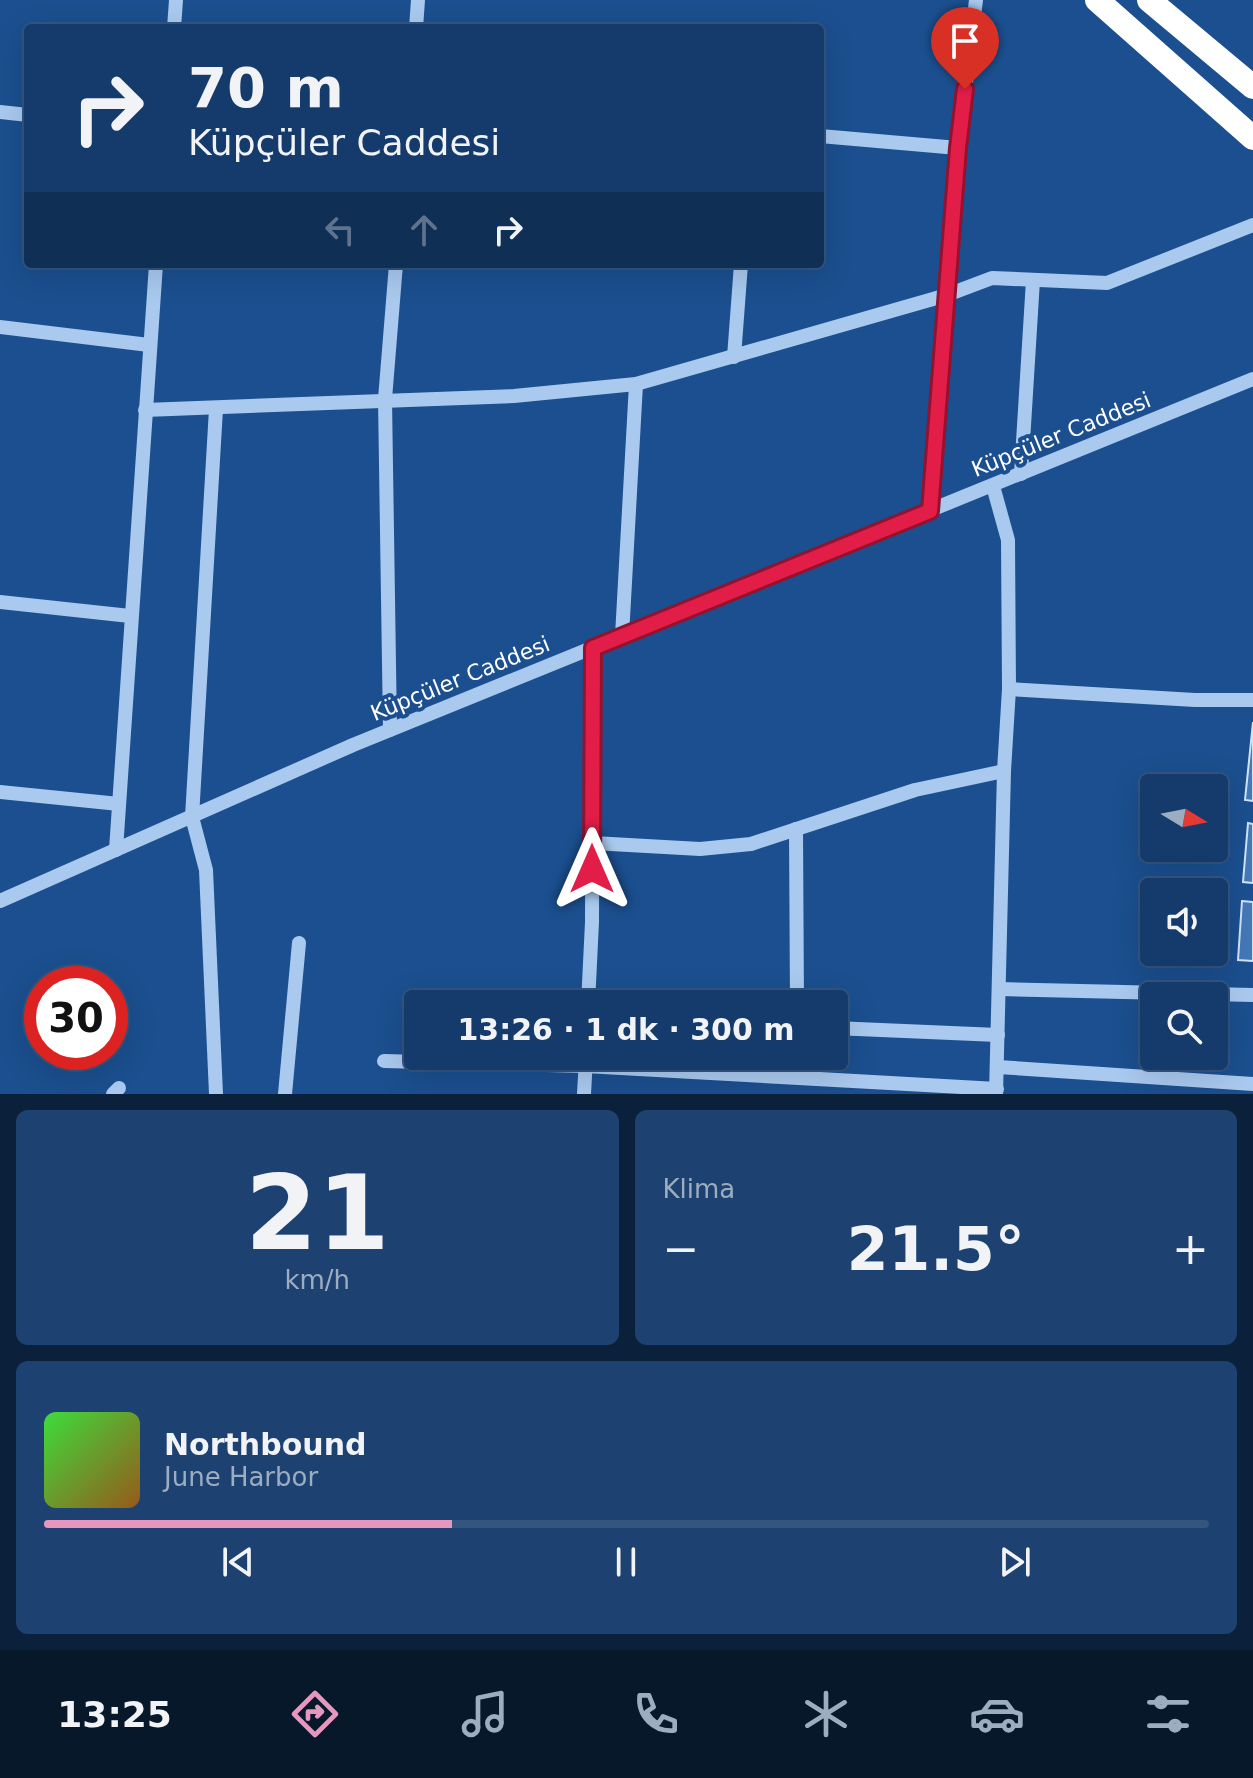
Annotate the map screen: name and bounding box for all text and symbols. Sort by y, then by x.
pin [931,7,999,89]
icon: arrive [943,19,987,63]
text: 70 m [188,55,344,120]
icon: right [56,56,160,160]
text: Küpçüler Caddesi [188,122,500,163]
icon: left [318,208,362,252]
icon: ahead [402,208,446,252]
icon: right [486,208,530,252]
street label: Küpçüler Caddesi [968,387,1154,482]
street label: Küpçüler Caddesi [367,631,553,726]
north arrow [1140,774,1228,862]
map controls [1140,774,1228,1070]
position arrow [550,827,634,911]
button: sound [1140,878,1228,966]
speed limit sign: 30 [24,966,128,1070]
button: search [1140,982,1228,1070]
text: 13:26 · 1 dk · 300 m [457,1012,795,1047]
text: 21 [245,1152,390,1274]
text: Klima [663,1174,735,1204]
text: 21.5° [847,1214,1025,1284]
text: − [663,1223,699,1274]
text: + [1172,1223,1209,1274]
text: km/h [284,1265,350,1295]
text: Northbound [164,1427,367,1462]
text: June Harbor [164,1462,318,1492]
icon: previous [216,1540,260,1584]
icon: pause [604,1540,648,1584]
icon: next [993,1540,1037,1584]
icon: directions [287,1686,343,1742]
icon: music [457,1686,513,1742]
icon: phone [628,1686,684,1742]
icon: climate [798,1686,854,1742]
icon: car [969,1686,1025,1742]
icon: filters [1140,1686,1196,1742]
text: 13:25 [57,1694,172,1735]

